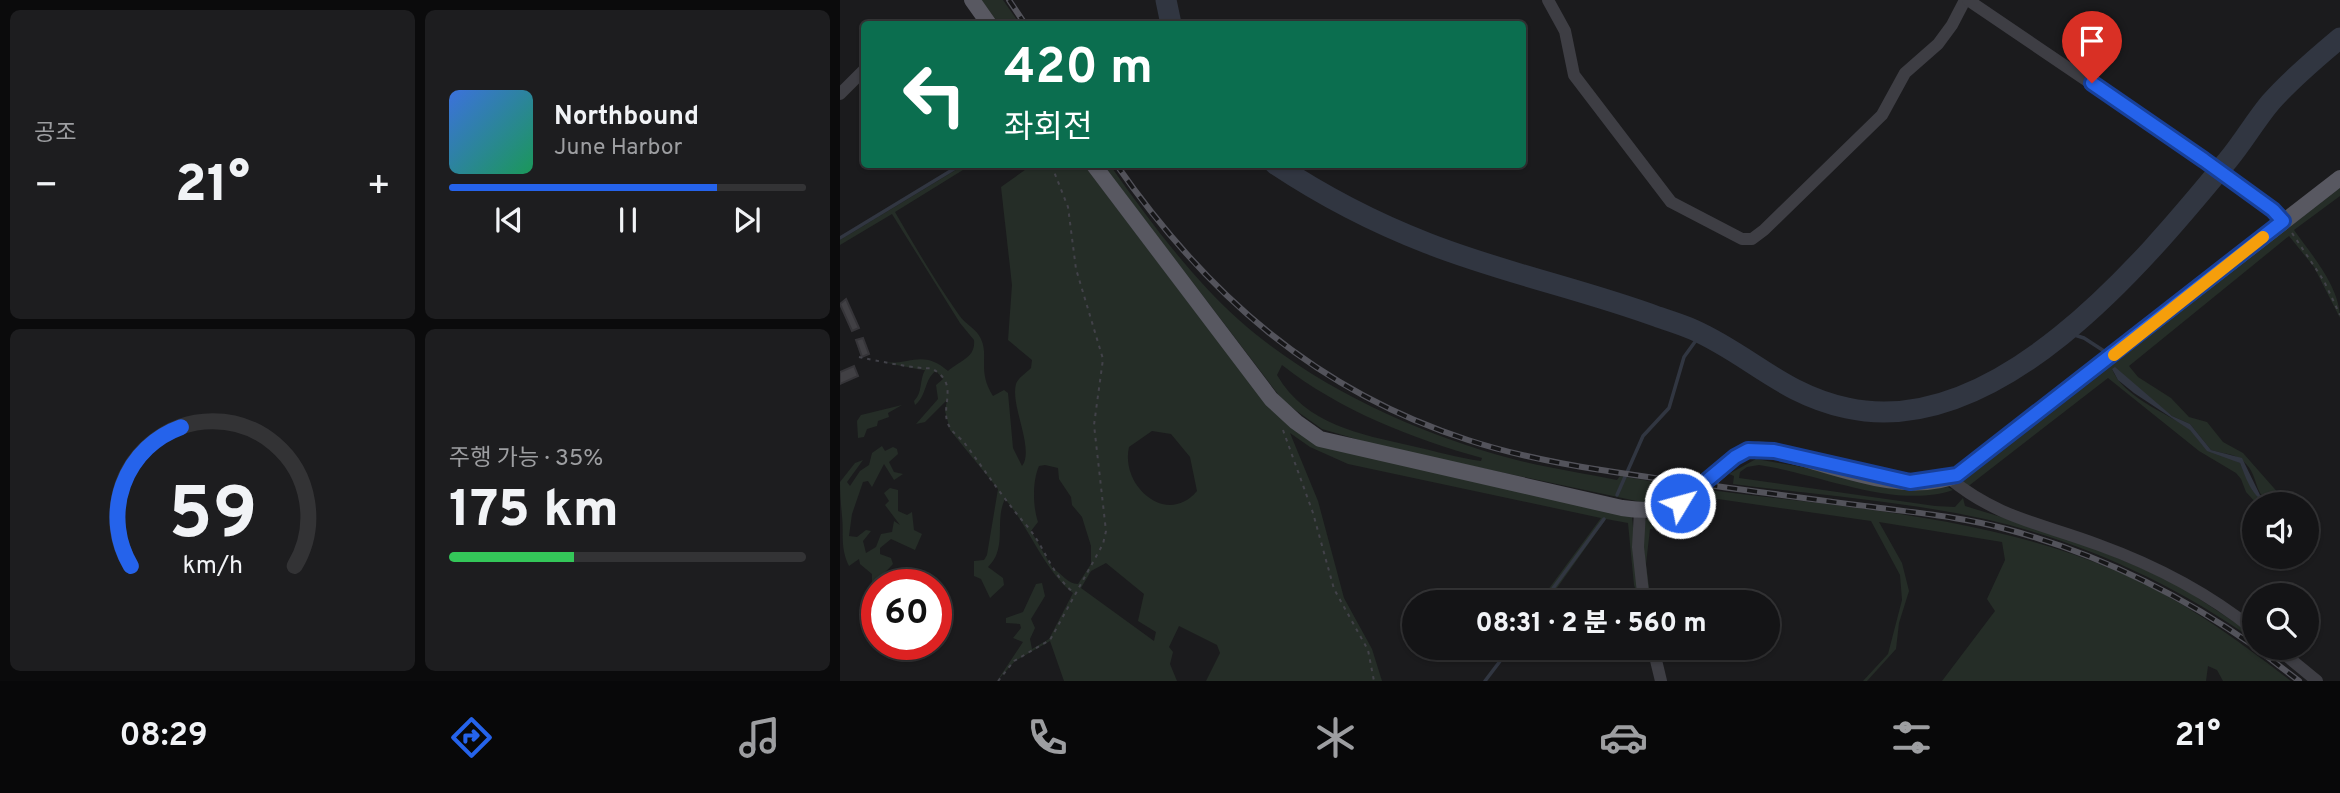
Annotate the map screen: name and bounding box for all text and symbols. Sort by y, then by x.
pin [2062,11,2122,83]
icon: arrive [2073,22,2111,60]
text: 420 m [1004,39,1153,101]
icon: left [889,49,980,140]
text: Northbound [554,101,699,134]
text: 좌회전 [1004,109,1092,149]
text: 공조 [34,120,76,149]
text: June Harbor [554,134,682,163]
text: 21° [175,154,250,220]
text: − [34,163,59,212]
text: + [366,163,391,212]
icon: previous [490,201,528,239]
icon: pause [609,201,647,239]
icon: next [728,201,766,239]
text: 주행 가능 · 35% [449,445,603,474]
position arrow [1643,466,1717,540]
text: 59 [168,472,257,564]
text: 175 km [449,479,619,545]
map controls [2242,492,2319,660]
button: sound [2242,492,2319,569]
text: km/h [182,551,243,583]
speed limit sign: 60 [861,569,952,660]
button: search [2242,583,2319,660]
text: 08:31 · 2 분 · 560 m [1475,608,1707,641]
icon: directions [447,713,496,762]
icon: music [735,713,784,762]
icon: phone [1023,713,1072,762]
icon: climate [1311,713,1360,762]
icon: car [1599,713,1648,762]
icon: filters [1887,713,1936,762]
text: 08:29 [120,717,208,757]
text: 21° [2175,717,2220,757]

